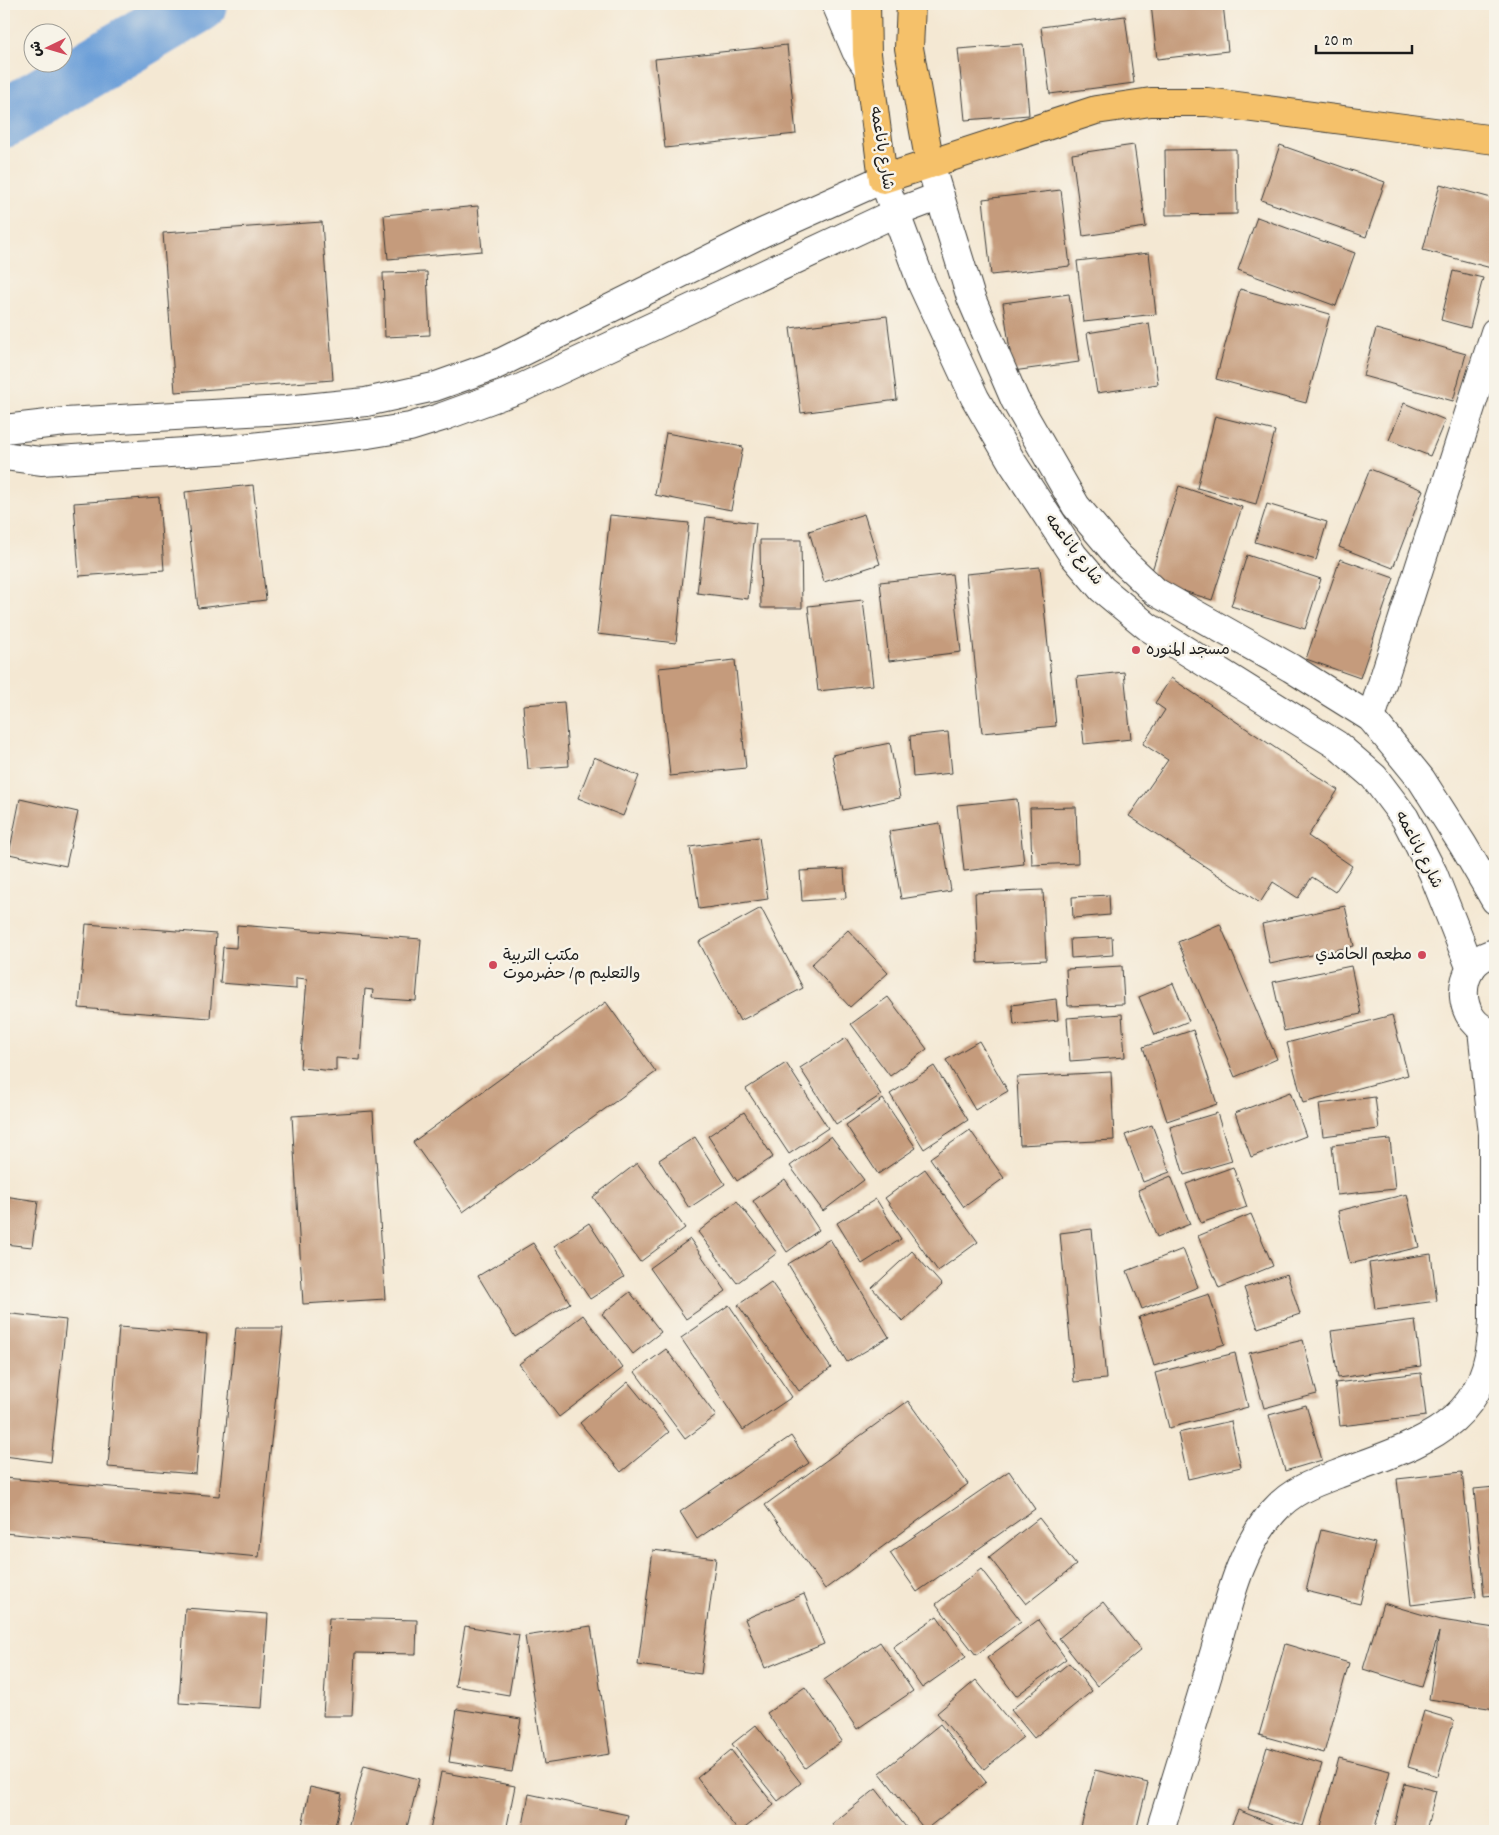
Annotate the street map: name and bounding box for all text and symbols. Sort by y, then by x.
north arrow [22,22,72,72]
scale bar [1316,22,1413,54]
text: 20 m [1324,31,1352,53]
text: ش [26,40,48,58]
street label: شارع باناعمه [863,104,899,192]
street label: شارع باناعمه [1038,509,1108,591]
place label: مسجد المنوره [1146,639,1230,662]
marker: مسجد المنوره [1130,644,1142,656]
street label: شارع باناعمه [1388,807,1448,893]
place label: مطعم الحامدي [1315,944,1412,967]
place label: مكتب التربية والتعليم م/ حضرموت [503,945,640,986]
marker: مطعم الحامدي [1416,949,1428,961]
marker: مكتب التربية والتعليم م/ حضرموت [487,959,499,971]

